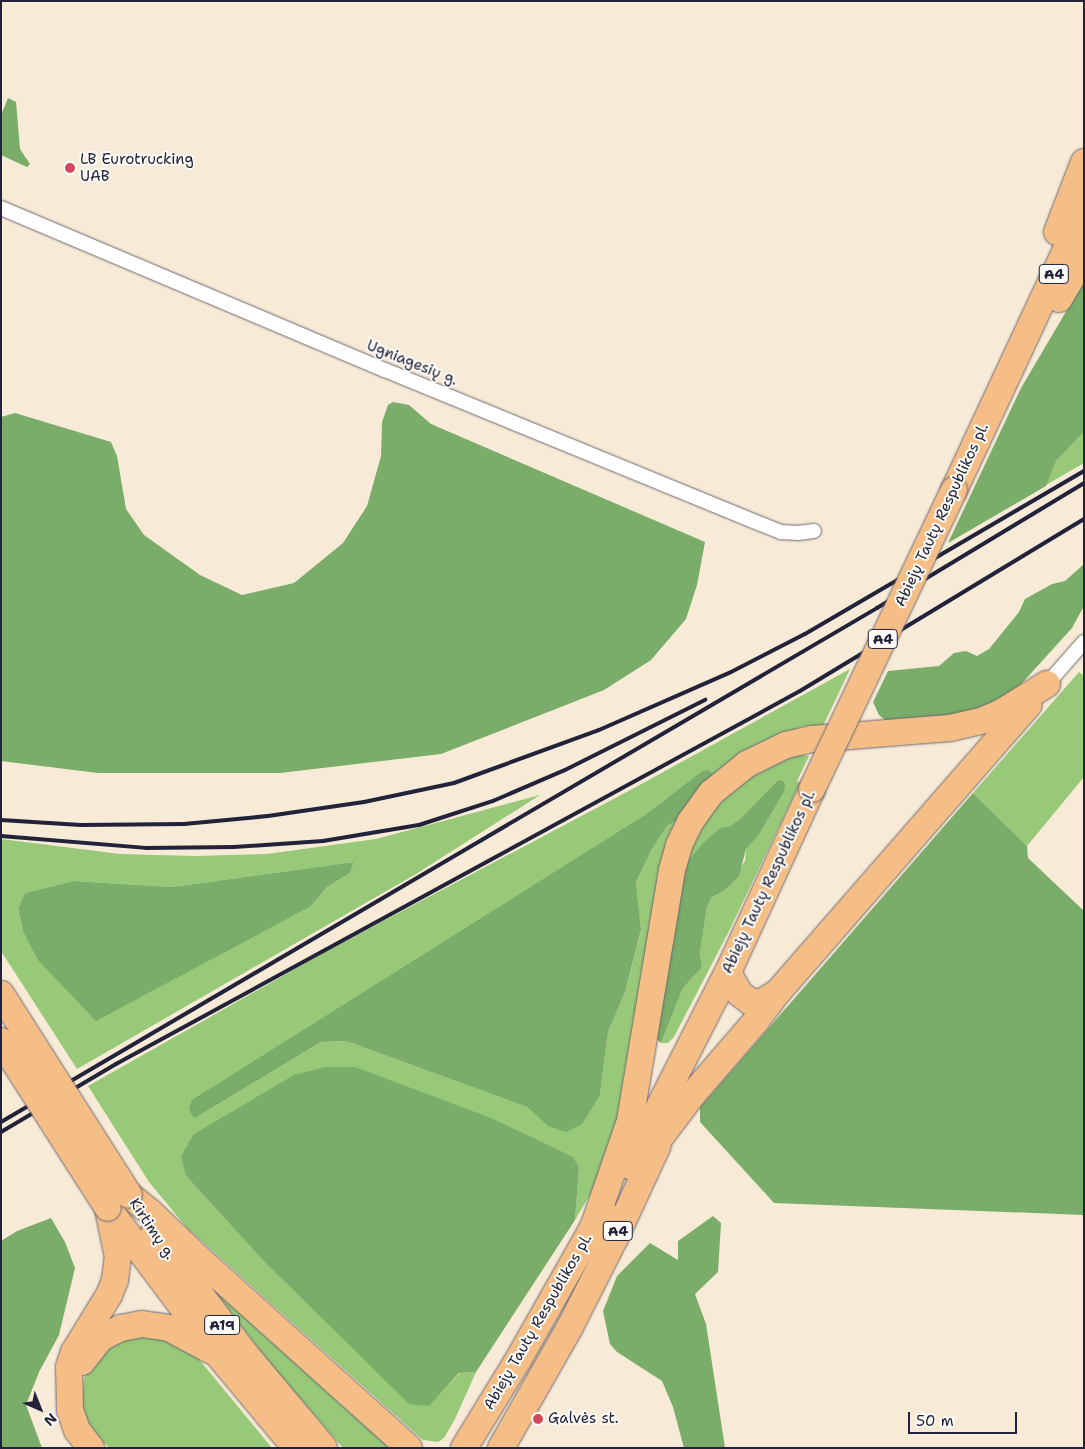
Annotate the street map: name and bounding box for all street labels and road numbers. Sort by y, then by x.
road number: A4 [1038,262,1070,286]
street label: Ugniagesių g. [364,337,460,389]
street label: Abiejų Tautų Respublikos pl. [891,420,993,610]
road number: A4 [867,628,899,650]
street label: Abiejų Tautų Respublikos pl. [718,787,820,977]
street label: Kirtimų g. [125,1195,179,1263]
road number: A4 [602,1220,634,1242]
street label: Abiejų Tautų Respublikos pl. [480,1231,596,1413]
road number: A19 [203,1314,241,1336]

